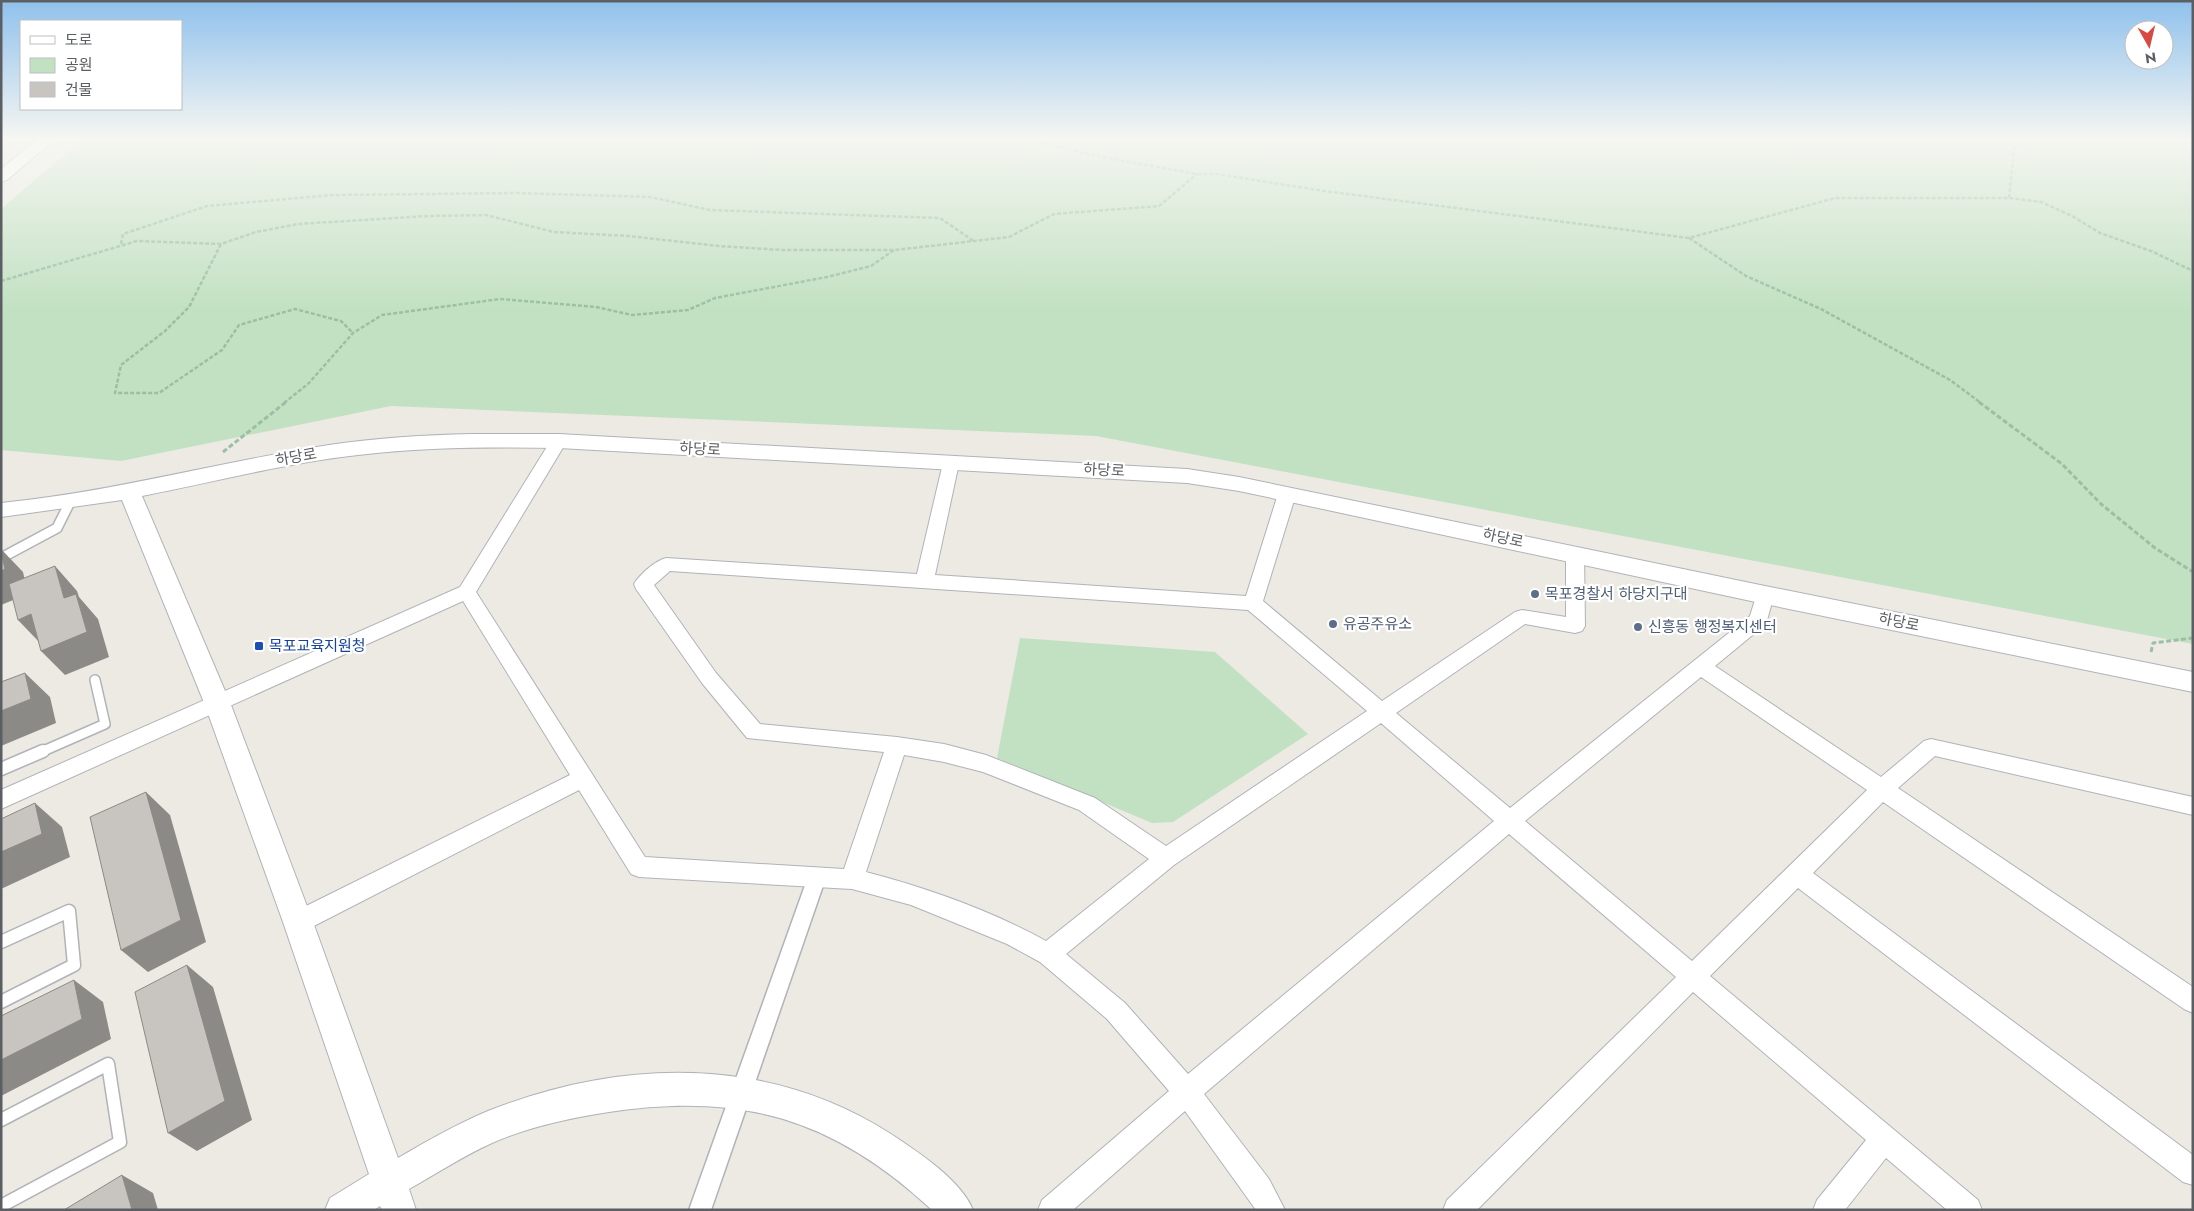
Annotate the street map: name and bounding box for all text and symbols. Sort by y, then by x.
legend [20,20,182,110]
north arrow [2124,20,2174,70]
text: 도로 [65,29,93,51]
text: N [2144,47,2158,69]
text: 공원 [65,54,93,76]
text: 건물 [65,79,93,101]
street label: 하당로 [679,437,721,461]
street label: 하당로 [274,443,318,471]
street label: 하당로 [1083,458,1125,482]
street label: 하당로 [1480,523,1526,553]
place label: 목포경찰서 하당지구대 [1545,583,1688,605]
marker: 목포경찰서 하당지구대 [1529,588,1541,600]
street label: 하당로 [1877,607,1921,637]
place label: 유공주유소 [1343,613,1412,635]
place label: 신흥동 행정복지센터 [1648,616,1777,638]
marker: 유공주유소 [1327,618,1339,630]
marker: 신흥동 행정복지센터 [1632,621,1644,633]
place label: 목포교육지원청 [269,635,366,657]
marker: 목포교육지원청 [253,640,265,652]

